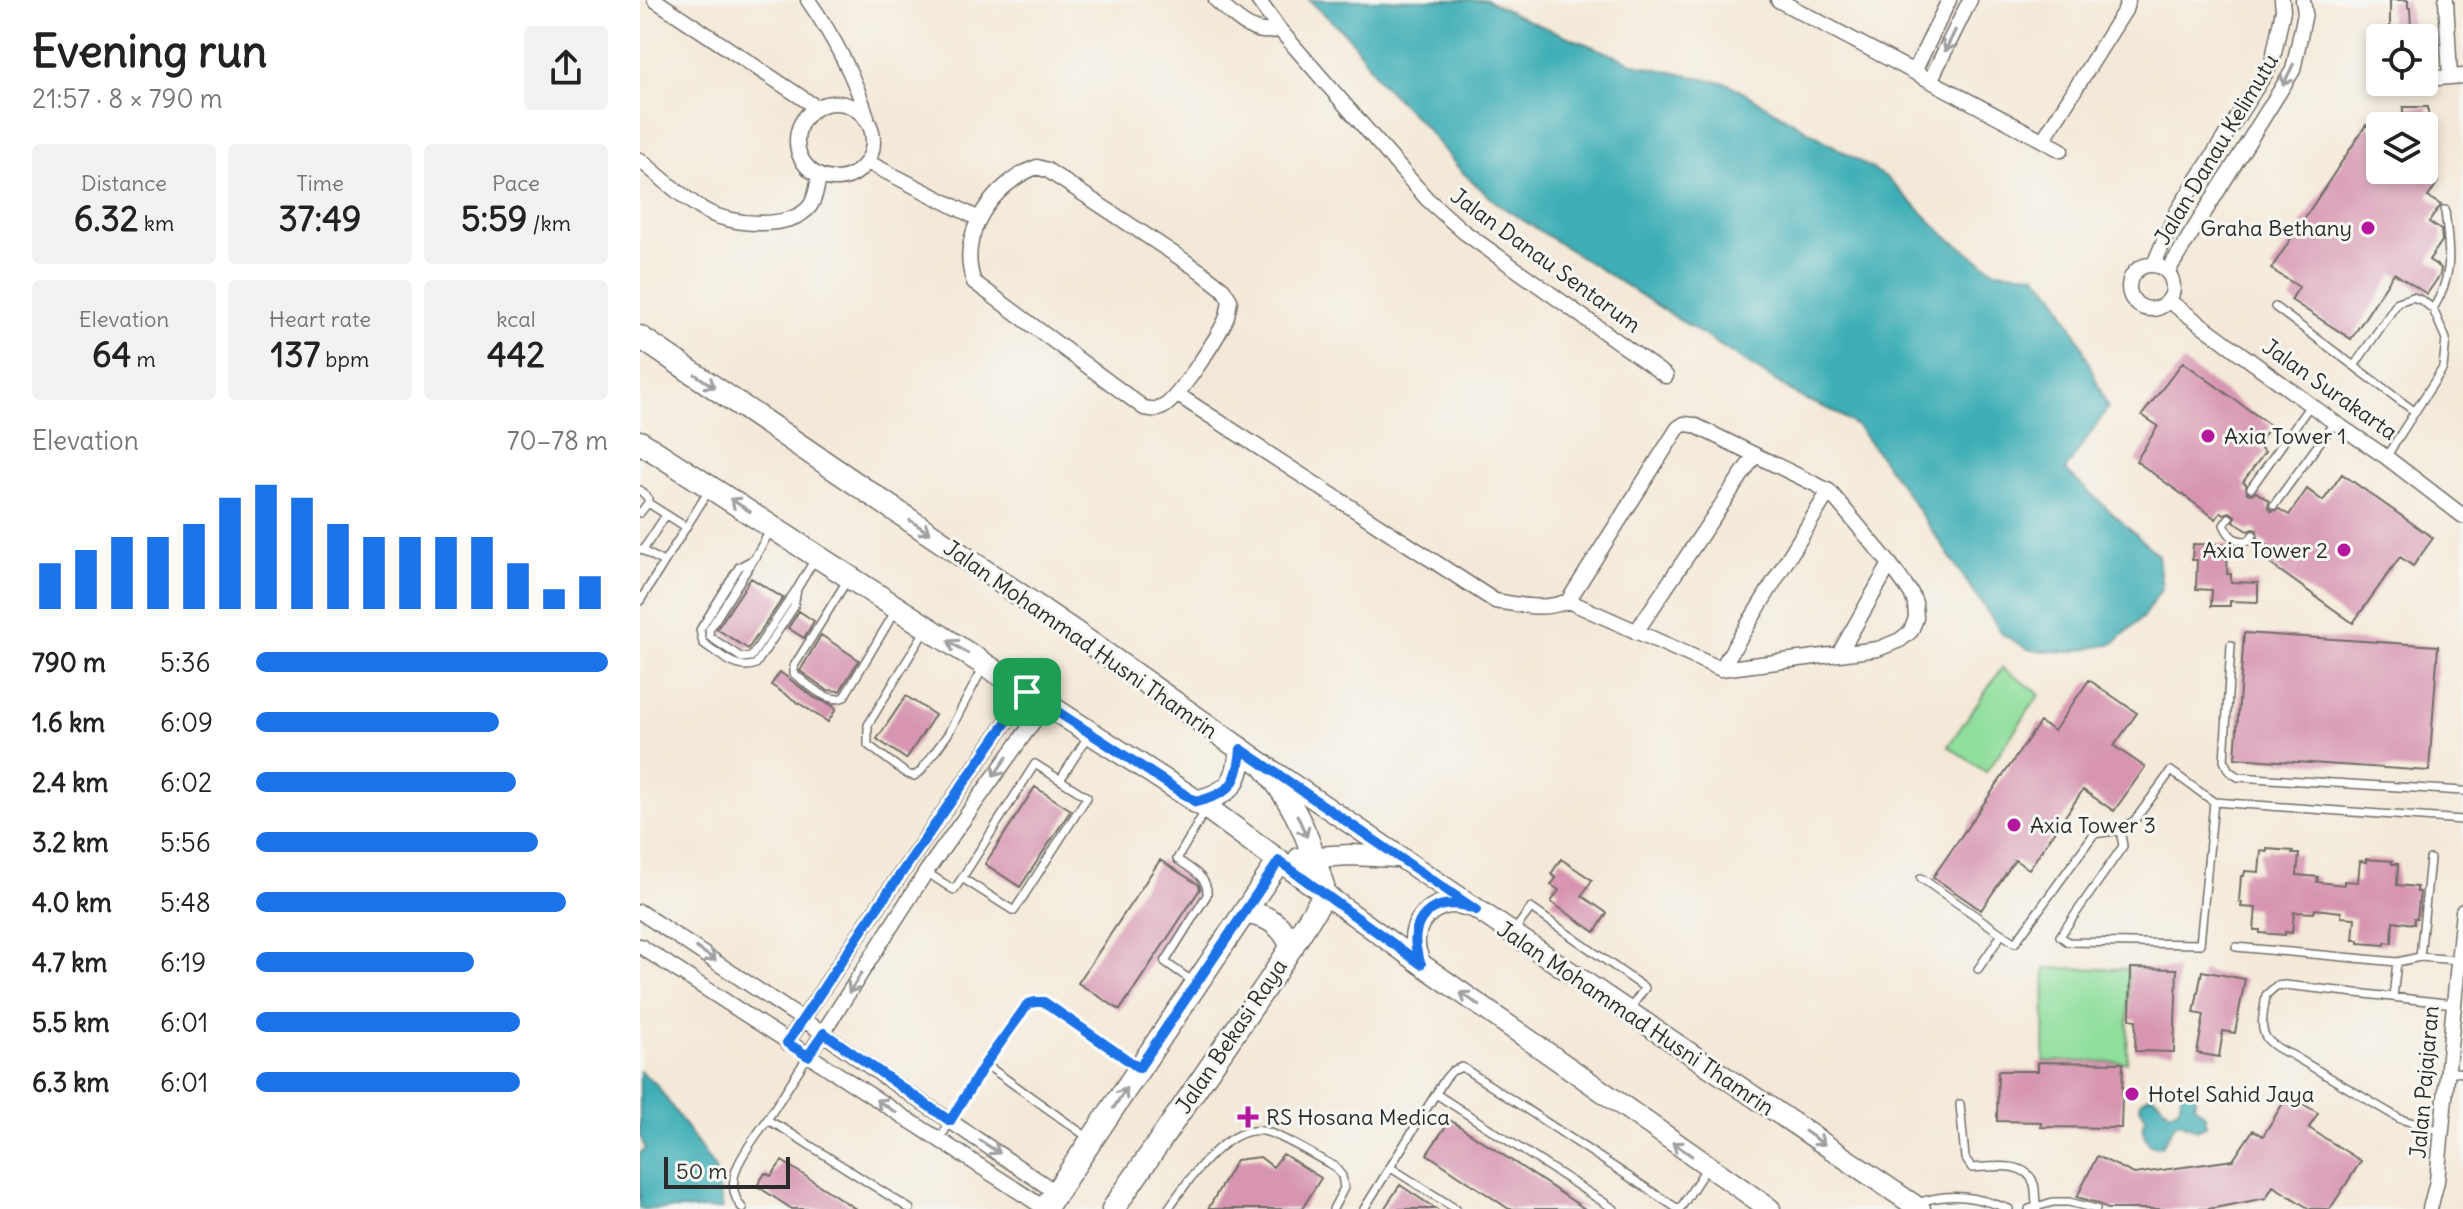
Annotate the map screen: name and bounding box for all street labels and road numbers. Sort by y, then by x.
street label: Jalan Danau Kelimutu [2148,48,2284,249]
street label: Jalan Danau Sentarum [1445,182,1647,338]
street label: Jalan Surakarta [2257,332,2403,446]
street label: Jalan Mohammad Husni Thamrin [939,533,1223,745]
street label: Jalan Mohammad Husni Thamrin [1492,915,1780,1121]
street label: Jalan Bekasi Raya [1169,953,1293,1119]
street label: Jalan Pajajaran [2403,1004,2445,1160]

